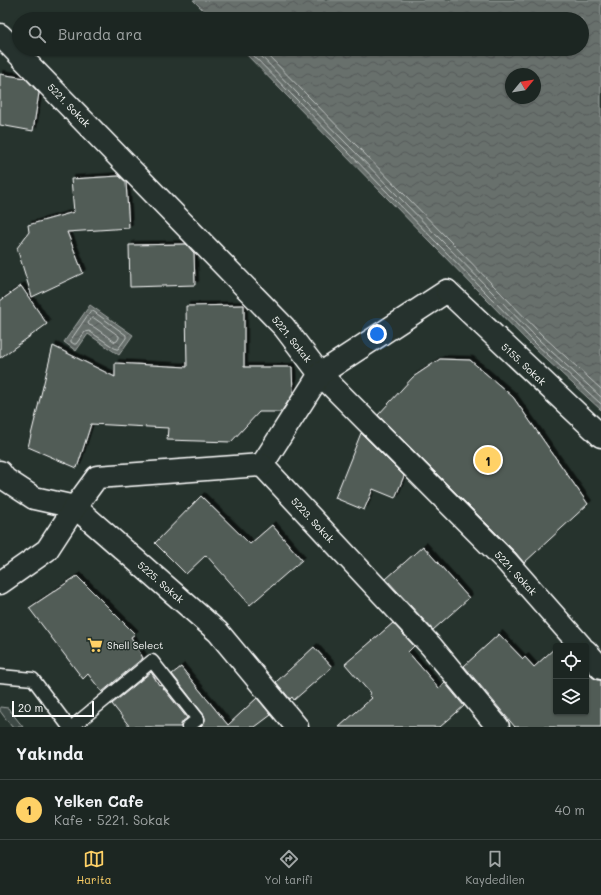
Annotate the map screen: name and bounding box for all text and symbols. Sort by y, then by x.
search box [12,12,589,56]
icon: search [26,23,48,45]
text: Burada ara [58,24,142,44]
north arrow [505,68,541,104]
street label: 5221. Sokak [45,80,93,130]
street label: 5221. Sokak [269,313,315,365]
your location [367,324,387,344]
street label: 5155. Sokak [499,340,549,388]
pin: 1 [475,445,501,475]
street label: 5223. Sokak [288,494,338,546]
street label: 5221. Sokak [492,548,540,598]
street label: 5225. Sokak [135,558,187,606]
supermarket icon: Shell Select [86,636,104,654]
place label: Shell Select [107,638,163,652]
map controls [553,643,589,715]
button: locate [553,643,589,679]
button: layers [553,679,589,715]
scale bar [12,699,94,718]
text: 20 m [18,700,43,715]
text: Yakında [16,742,84,764]
text: Yelken Cafe [54,791,144,811]
text: 1 [26,801,32,818]
text: 40 m [555,801,585,818]
text: Kafe · 5221. Sokak [54,811,170,828]
tab: Harita [76,848,112,887]
tab: Yol tarifi [264,848,313,887]
tab: Kaydedilen [466,848,525,887]

